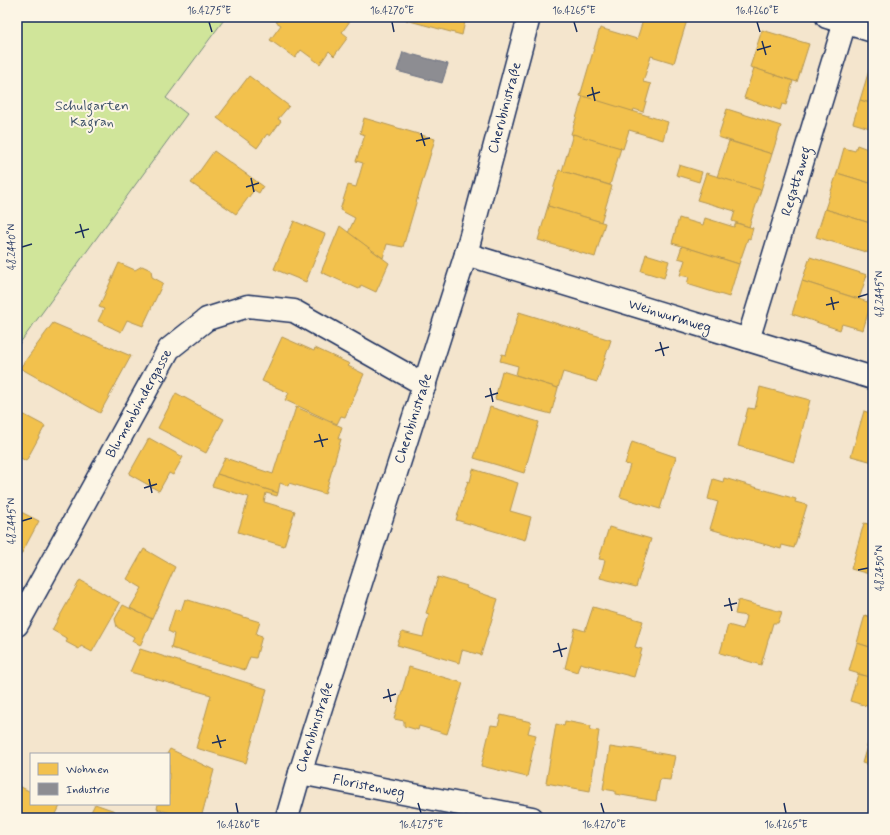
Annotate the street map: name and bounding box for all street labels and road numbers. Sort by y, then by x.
street label: Cherubinistraße [484,60,526,156]
street label: Regattaweg [777,144,817,218]
street label: Weinwurmweg [626,295,713,338]
street label: Blumenbindergasse [102,345,177,461]
street label: Cherubinistraße [390,371,436,466]
street label: Cherubinistraße [292,679,338,775]
street label: Floristenweg [331,771,406,803]

